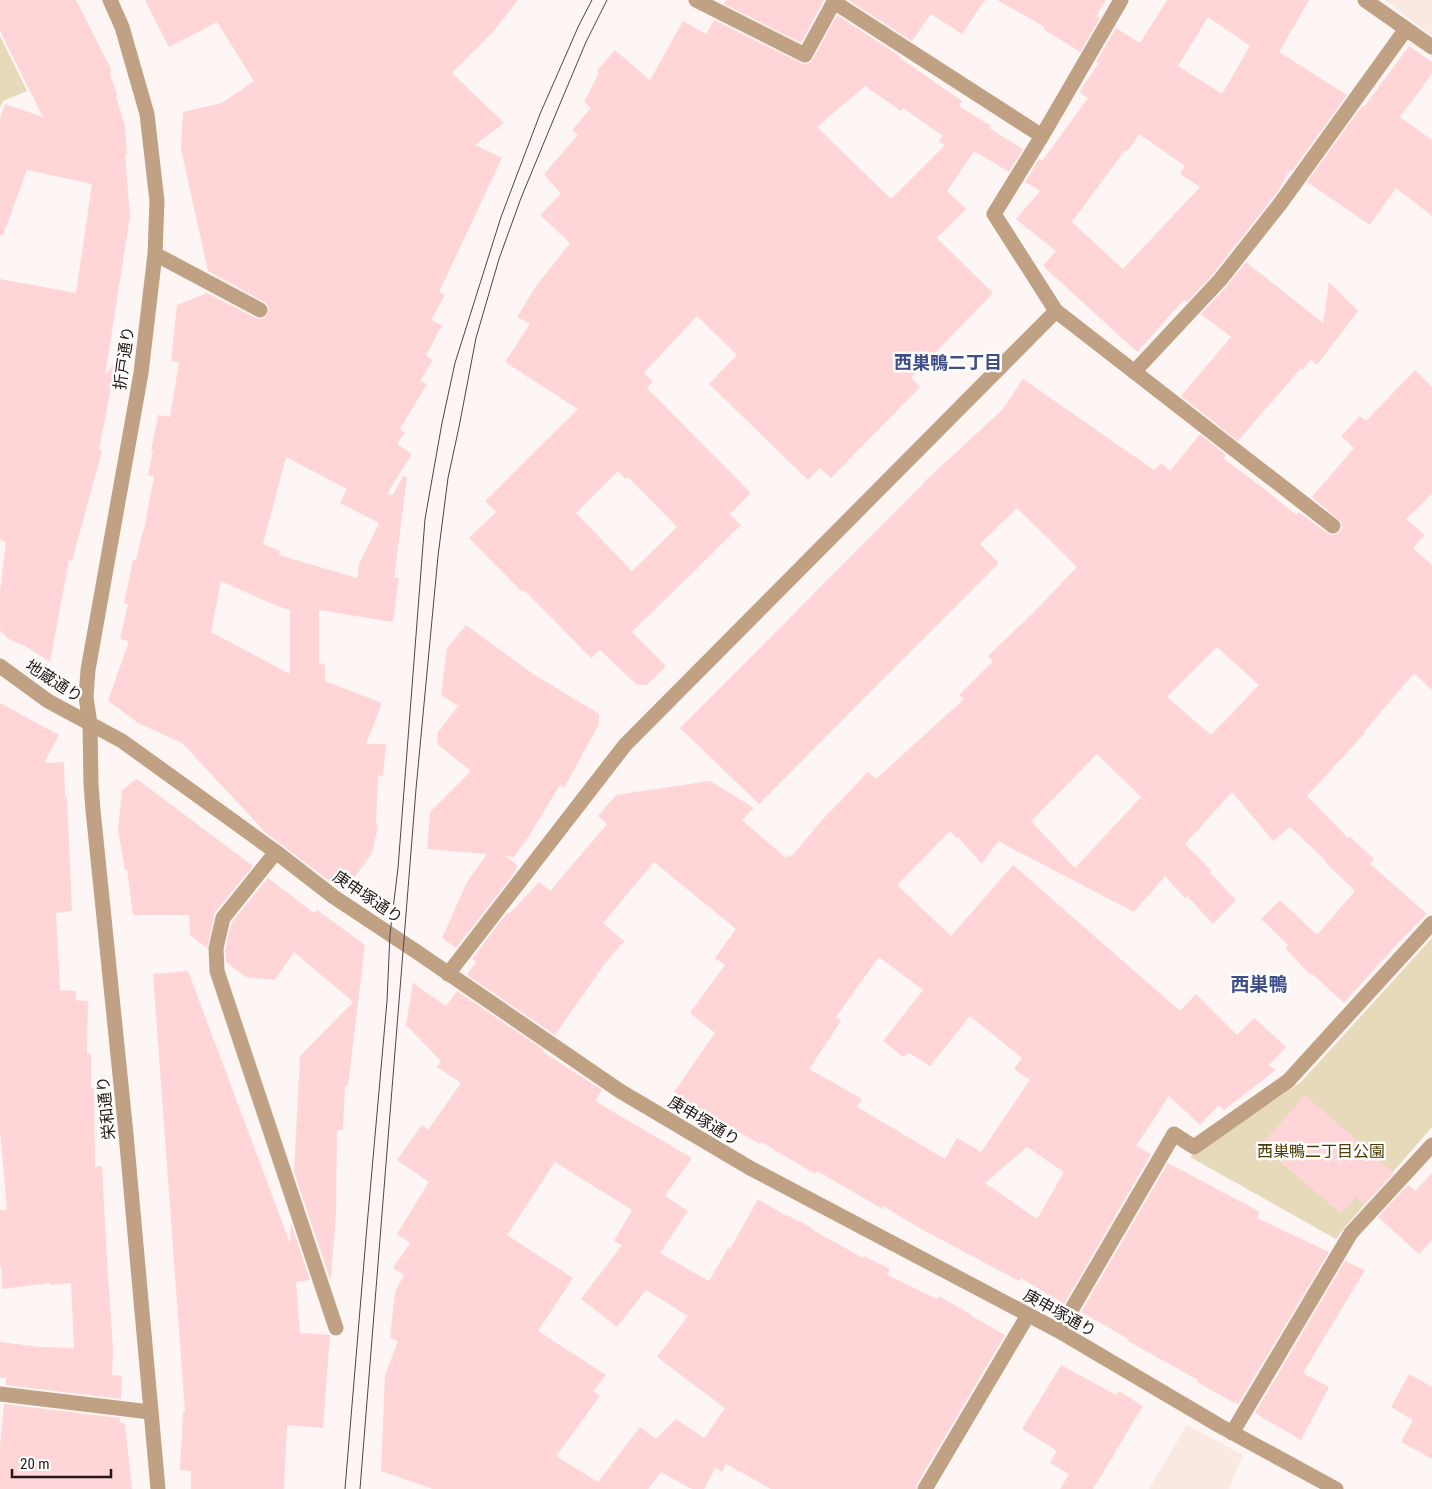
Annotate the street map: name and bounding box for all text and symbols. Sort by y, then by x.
street label: 折戸通り [110,325,138,391]
district label: 西巣鴨二丁目 [894,352,1002,373]
street label: 地蔵通り [22,656,86,706]
street label: 庚申塚通り [330,867,406,927]
district label: 西巣鴨 [1230,973,1288,996]
street label: 栄和通り [93,1075,119,1141]
street label: 庚申塚通り [665,1092,743,1150]
park label: 西巣鴨二丁目公園 [1257,1142,1385,1161]
street label: 庚申塚通り [1020,1285,1100,1341]
scale bar [12,1446,111,1478]
text: 20 m [20,1455,50,1473]

